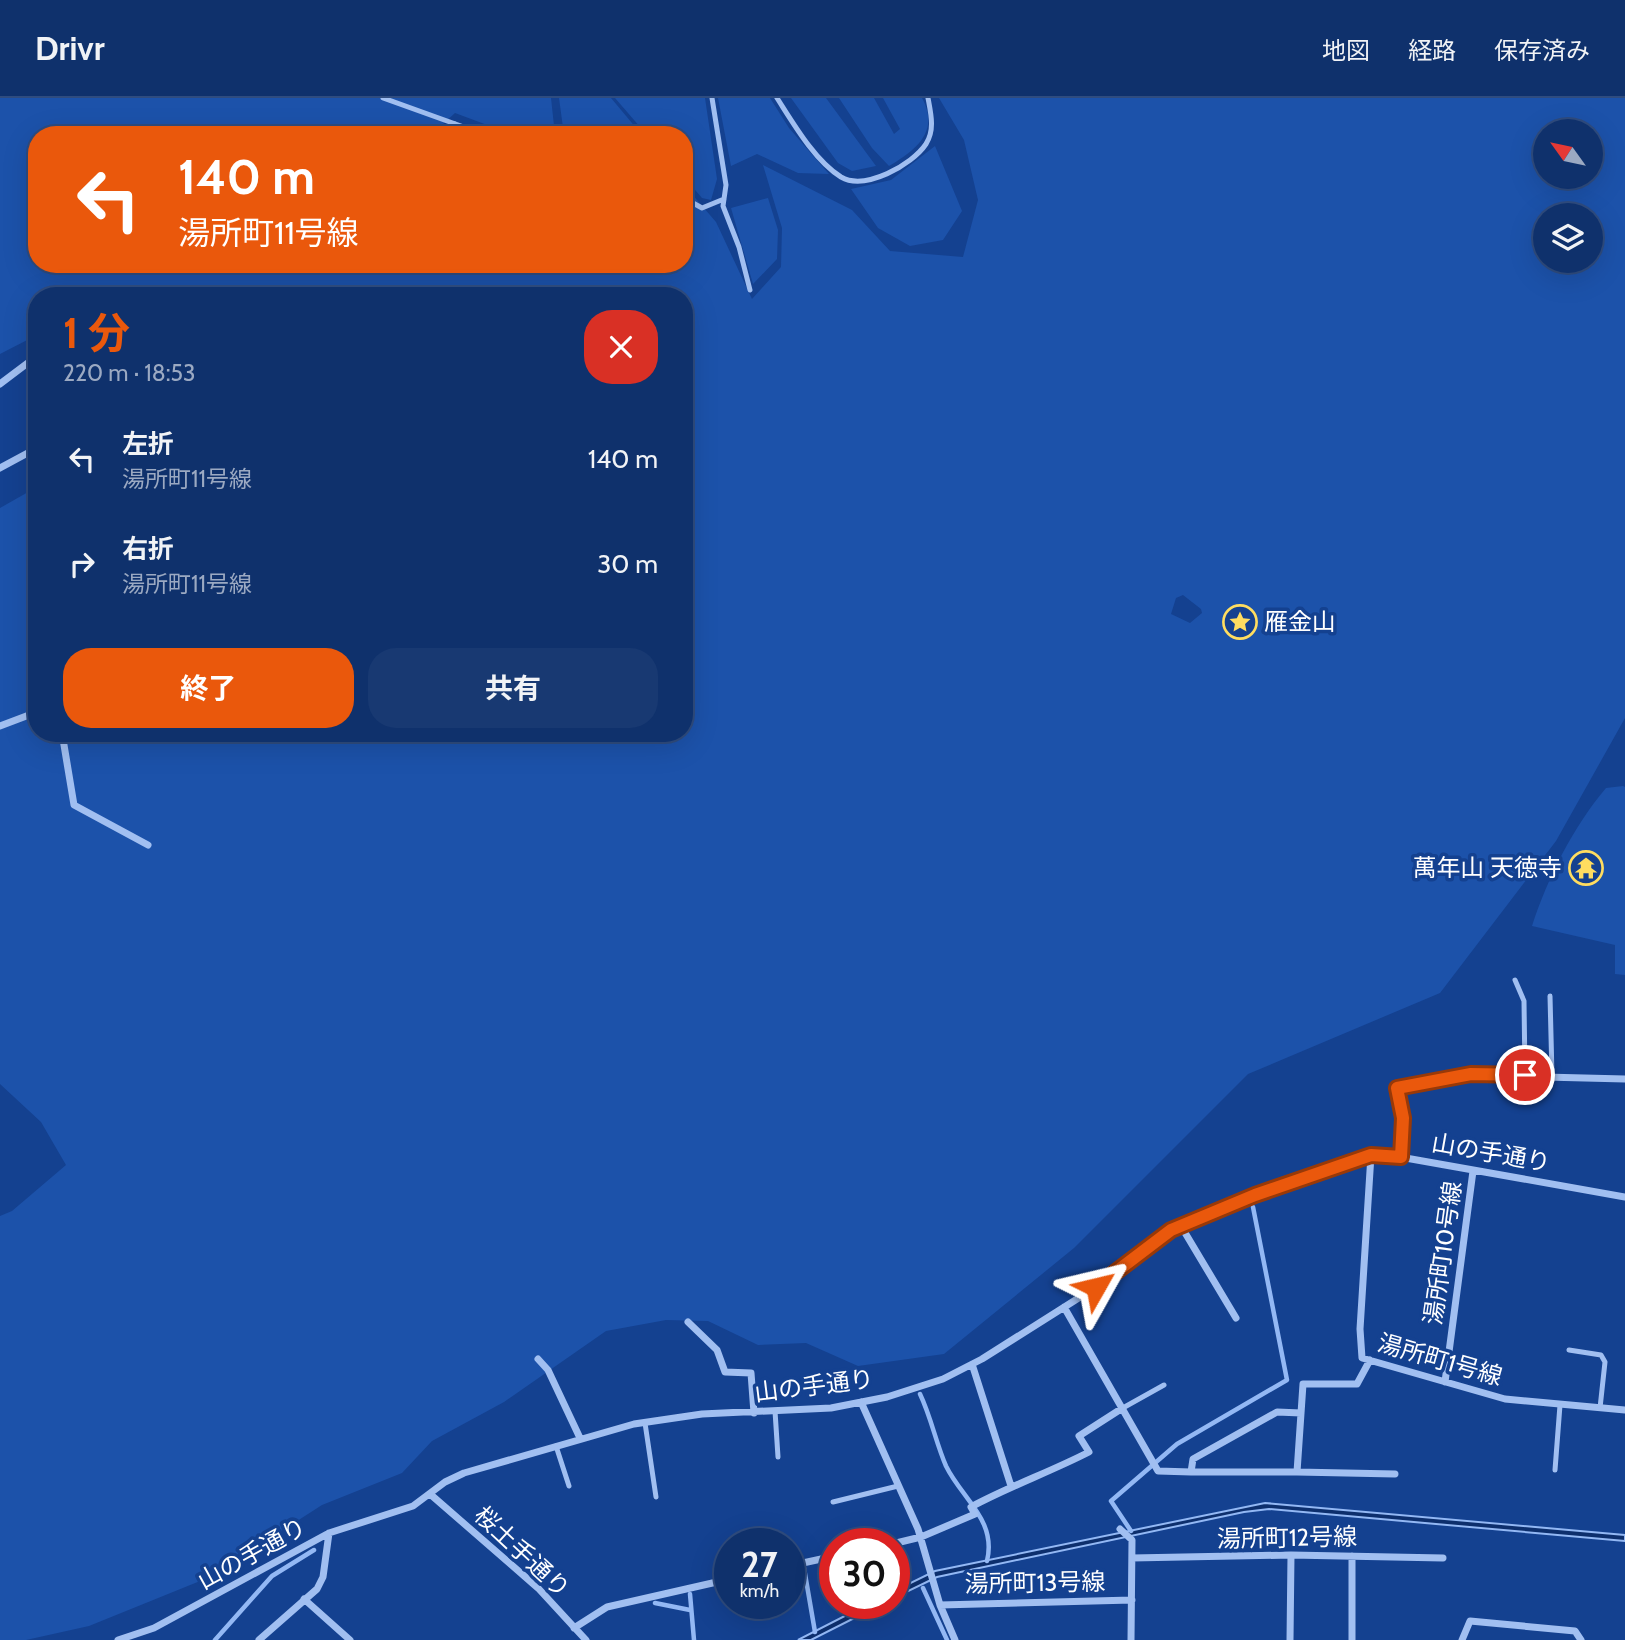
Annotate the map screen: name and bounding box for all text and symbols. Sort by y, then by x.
text: Drivr [35,28,105,68]
text: 地図 [1322,36,1370,65]
text: 経路 [1408,36,1456,65]
text: 保存済み [1494,36,1590,65]
north arrow [1533,119,1603,189]
map controls [1533,119,1603,273]
text: 140 m [178,147,315,206]
icon: left [63,154,154,245]
button: layers [1533,203,1603,273]
text: 湯所町11号線 [178,213,359,252]
text: 1 分 [63,307,130,359]
button: close [584,310,658,384]
text: 220 m · 18:53 [63,359,195,387]
text: 左折 [122,428,174,460]
icon: left [63,440,101,478]
text: 140 m [588,443,658,475]
text: 湯所町11号線 [122,465,252,493]
text: 右折 [122,533,174,565]
icon: right [63,545,101,583]
text: 30 m [597,548,658,580]
text: 湯所町11号線 [122,570,252,598]
place icon: 雁金山 [1221,603,1259,641]
place label: 雁金山 [1264,607,1336,636]
button: 終了 [63,648,354,728]
button: 共有 [368,648,658,728]
temple icon: 萬年山 天徳寺 [1567,849,1605,887]
place label: 萬年山 天徳寺 [1413,853,1562,882]
pin [1495,1045,1555,1105]
icon: arrive [1506,1056,1544,1094]
street label: 山の手通り [1429,1128,1553,1177]
street label: 湯所町10号線 [1418,1179,1467,1327]
position arrow [1059,1250,1133,1324]
street label: 湯所町1号線 [1375,1328,1506,1391]
street label: 山の手通り [753,1364,875,1407]
street label: 桜土手通り [469,1500,576,1603]
street label: 山の手通り [192,1512,311,1595]
street label: 湯所町12号線 [1217,1522,1357,1553]
speed limit sign: 30 [819,1528,910,1619]
text: 27 [741,1543,778,1586]
street label: 湯所町13号線 [964,1567,1106,1598]
text: km/h [740,1580,779,1602]

